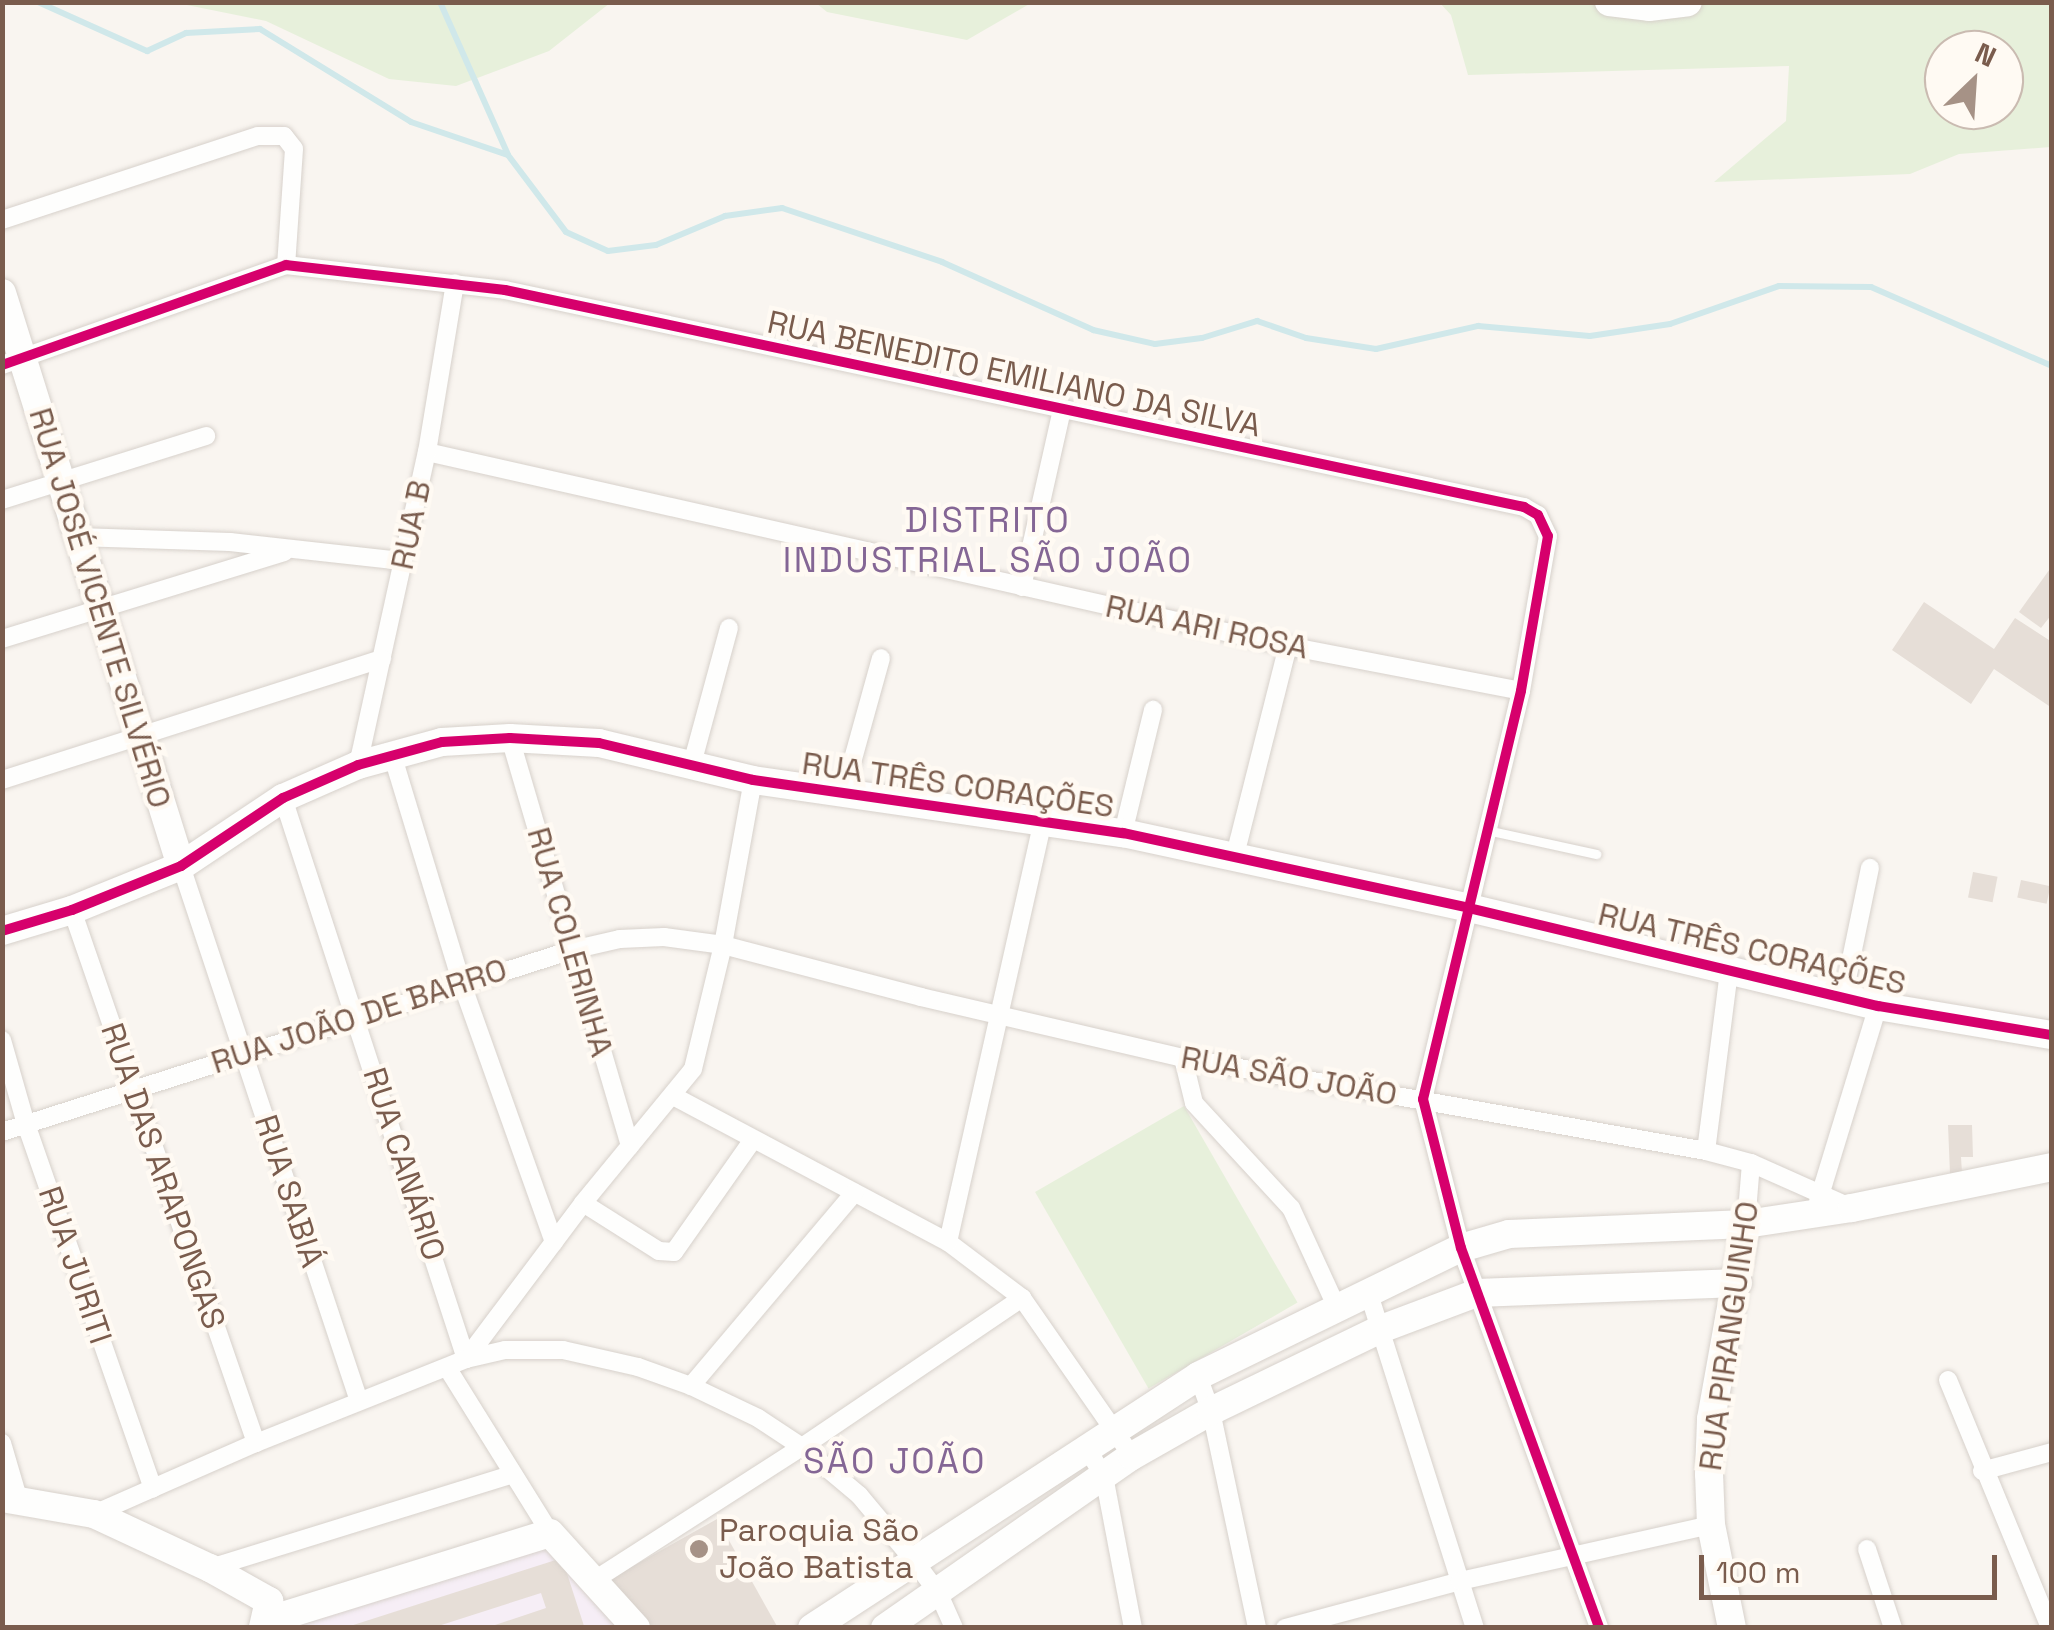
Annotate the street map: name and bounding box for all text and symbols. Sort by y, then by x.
north arrow [1924,30,2024,130]
text: N [1970,34,2002,75]
street label: RUA BENEDITO EMILIANO DA SILVA [763,303,1265,445]
street label: RUA JOSÉ VICENTE SILVÉRIO [21,403,179,813]
street label: RUA B [383,477,439,573]
district label: DISTRITO INDUSTRIAL SÃO JOÃO [782,499,1194,581]
street label: RUA ARI ROSA [1102,587,1312,667]
street label: RUA TRÊS CORAÇÕES [799,744,1117,826]
street label: RUA COLERINHA [519,823,621,1061]
street label: RUA TRÊS CORAÇÕES [1594,895,1910,1003]
street label: RUA JOÃO DE BARRO [206,950,512,1082]
street label: RUA DAS ARAPONGAS [93,1018,233,1334]
street label: RUA SÃO JOÃO [1178,1038,1400,1114]
street label: RUA CANÁRIO [355,1063,453,1265]
street label: RUA SABIÁ [246,1110,332,1272]
street label: RUA JURITI [30,1181,120,1349]
street label: RUA PIRANGUINHO [1691,1199,1767,1473]
district label: SÃO JOÃO [803,1440,987,1482]
place label: Paroquia São João Batista [719,1512,920,1587]
scale bar [1704,1535,2002,1597]
marker: Paroquia São João Batista [688,1538,710,1560]
text: 100 m [1716,1553,1801,1592]

